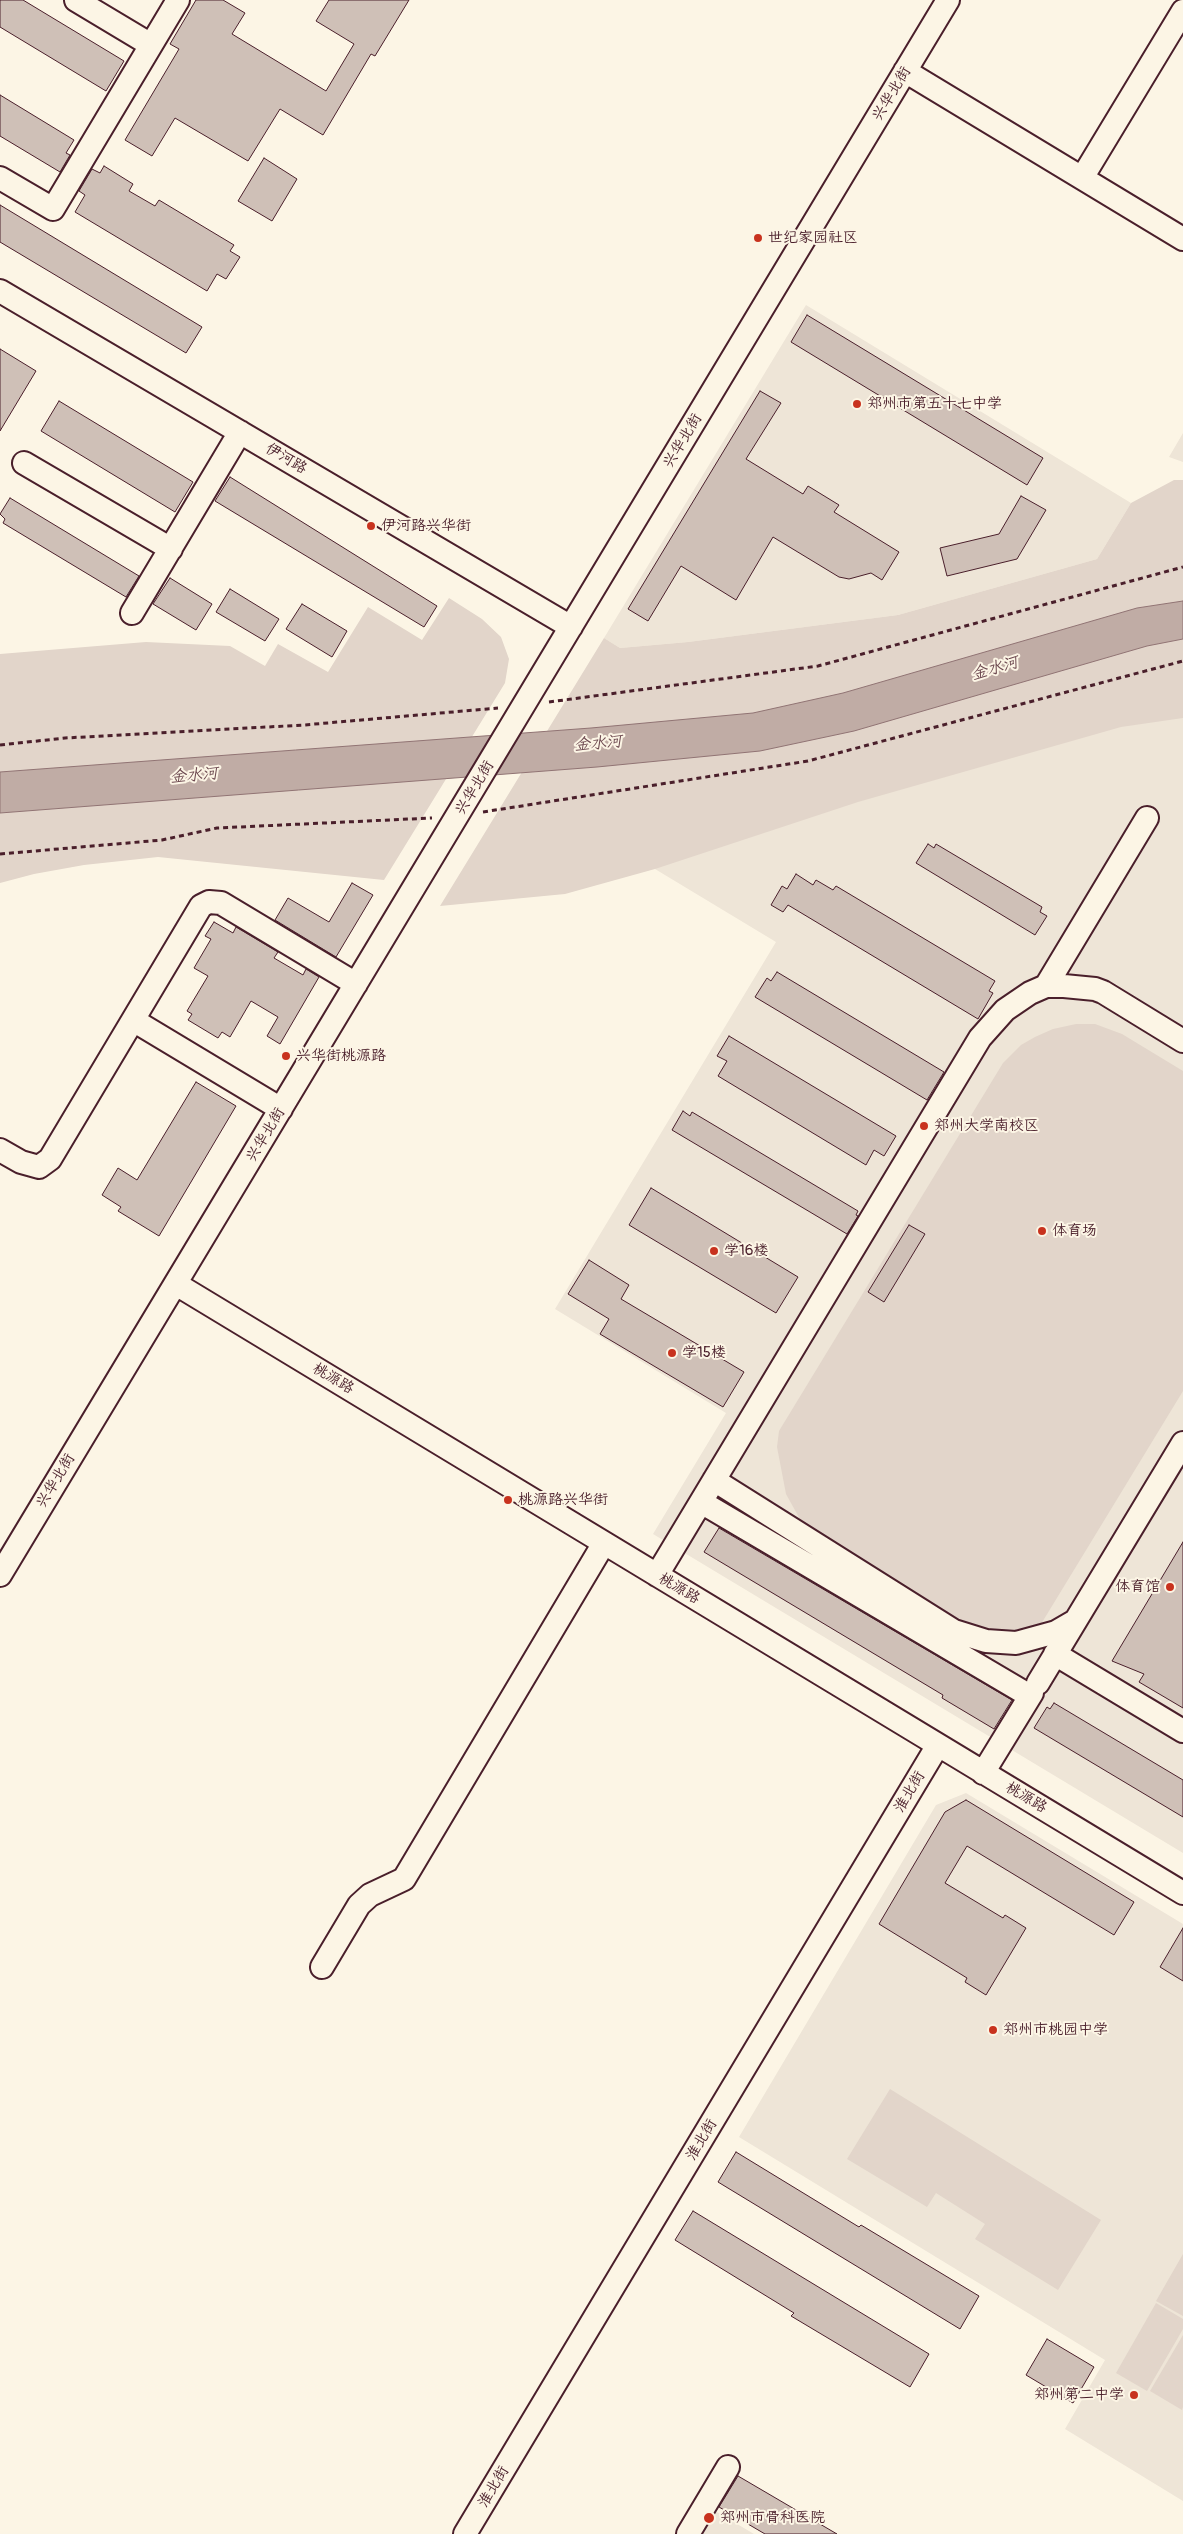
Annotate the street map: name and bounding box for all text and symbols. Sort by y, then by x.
street label: 兴华北街 [869,64,915,124]
place label: 世纪家园社区 [768,229,858,247]
marker: 世纪家园社区 [752,232,764,244]
place label: 郑州市第五十七中学 [867,395,1002,413]
marker: 郑州市第五十七中学 [851,398,863,410]
street label: 兴华北街 [660,411,706,471]
street label: 伊河路 [262,440,310,478]
place label: 伊河路兴华街 [381,517,471,535]
marker: 伊河路兴华街 [365,520,377,532]
water label: 金水河 [969,653,1021,685]
water label: 金水河 [573,732,623,756]
street label: 兴华北街 [452,758,498,818]
water label: 金水河 [169,764,219,788]
place label: 兴华街桃源路 [296,1047,386,1065]
marker: 兴华街桃源路 [280,1050,292,1062]
street label: 兴华北街 [243,1105,289,1165]
place label: 郑州大学南校区 [934,1117,1039,1135]
marker: 郑州大学南校区 [918,1120,930,1132]
place label: 体育场 [1052,1222,1097,1240]
marker: 体育场 [1036,1225,1048,1237]
place label: 学16楼 [724,1242,769,1260]
marker: 学16楼 [708,1245,720,1257]
place label: 学15楼 [682,1344,726,1362]
marker: 学15楼 [666,1347,678,1359]
street label: 桃源路 [309,1360,357,1398]
street label: 兴华北街 [33,1451,79,1511]
place label: 桃源路兴华街 [518,1491,608,1509]
marker: 桃源路兴华街 [502,1494,514,1506]
street label: 桃源路 [655,1570,703,1608]
place label: 体育馆 [1115,1578,1160,1596]
marker: 体育馆 [1164,1581,1176,1593]
street label: 淮北街 [891,1768,929,1816]
street label: 桃源路 [1002,1779,1050,1817]
place label: 郑州市桃园中学 [1003,2021,1108,2039]
marker: 郑州市桃园中学 [987,2024,999,2036]
street label: 淮北街 [683,2116,721,2164]
place label: 郑州第二中学 [1034,2386,1124,2404]
marker: 郑州第二中学 [1128,2389,1140,2401]
street label: 淮北街 [475,2463,513,2511]
place label: 郑州市骨科医院 [720,2509,825,2527]
marker: 郑州市骨科医院 [702,2511,716,2525]

